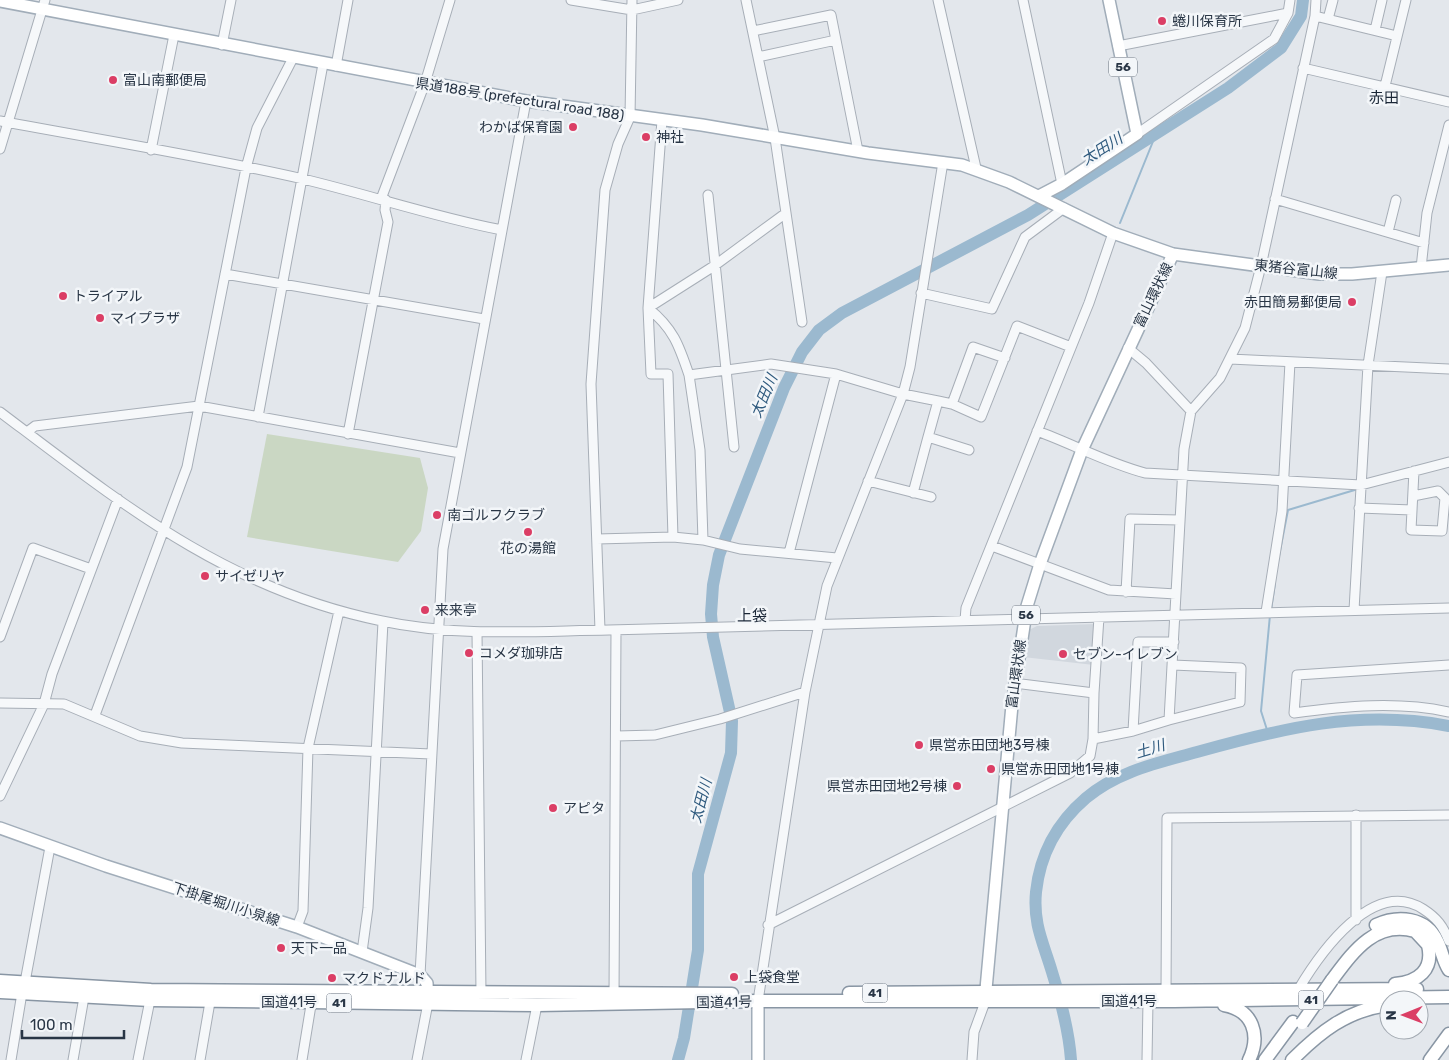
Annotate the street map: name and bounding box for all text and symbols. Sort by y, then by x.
place label: 蜷川保育所 [1172,13,1242,30]
marker: 蜷川保育所 [1156,15,1168,27]
road number: 56 [1109,58,1137,76]
place label: 富山南郵便局 [123,72,207,89]
marker: 富山南郵便局 [107,74,119,86]
street label: 県道188号 (prefectural road 188) [414,75,625,124]
district label: 赤田 [1369,89,1399,107]
place label: わかば保育園 [479,119,563,136]
marker: わかば保育園 [567,121,579,133]
water label: 太田川 [1078,128,1128,169]
place label: 神社 [656,129,684,146]
marker: 神社 [640,131,652,143]
street label: 東猪谷富山線 [1253,257,1339,282]
street label: 富山環状線 [1130,260,1176,330]
place label: トライアル [73,288,143,305]
marker: トライアル [57,290,69,302]
place label: 赤田簡易郵便局 [1244,294,1342,311]
marker: 赤田簡易郵便局 [1346,296,1358,308]
place label: マイプラザ [110,310,180,327]
marker: マイプラザ [94,312,106,324]
water label: 太田川 [747,370,782,420]
place label: 南ゴルフクラブ [447,507,545,524]
marker: 南ゴルフクラブ [431,509,443,521]
marker: 花の湯館 [522,526,534,538]
place label: 花の湯館 [500,540,556,557]
place label: サイゼリヤ [215,568,285,585]
marker: サイゼリヤ [199,570,211,582]
place label: 来来亭 [435,602,477,619]
marker: 来来亭 [419,604,431,616]
road number: 56 [1012,606,1040,624]
district label: 上袋 [737,607,767,625]
street label: 富山環状線 [1003,638,1030,710]
place label: コメダ珈琲店 [479,645,563,662]
place label: セブン-イレブン [1073,646,1178,663]
marker: コメダ珈琲店 [463,647,475,659]
marker: セブン-イレブン [1057,648,1069,660]
water label: 土川 [1133,735,1169,762]
place label: 県営赤田団地3号棟 [929,737,1049,754]
marker: 県営赤田団地3号棟 [913,739,925,751]
place label: 県営赤田団地1号棟 [1001,761,1119,778]
marker: 県営赤田団地1号棟 [985,763,997,775]
water label: 太田川 [686,775,716,825]
place label: 県営赤田団地2号棟 [827,778,947,795]
marker: 県営赤田団地2号棟 [951,780,963,792]
place label: アピタ [563,800,605,817]
marker: アピタ [547,802,559,814]
street label: 下掛尾堀川小泉線 [170,879,282,930]
place label: 天下一品 [291,940,347,957]
marker: 天下一品 [275,942,287,954]
place label: 上袋食堂 [744,969,800,986]
place label: マクドナルド [342,970,426,987]
marker: 上袋食堂 [728,971,740,983]
marker: マクドナルド [326,972,338,984]
road number: 41 [862,984,888,1002]
road number: 41 [1298,990,1324,1010]
north arrow [1379,990,1429,1040]
street label: 国道41号 [1101,993,1157,1010]
street label: 国道41号 [261,994,317,1011]
road number: 41 [326,994,352,1012]
street label: 国道41号 [696,994,752,1011]
scale bar [22,1008,125,1040]
text: N [1383,1010,1400,1020]
text: 100 m [30,1016,72,1034]

